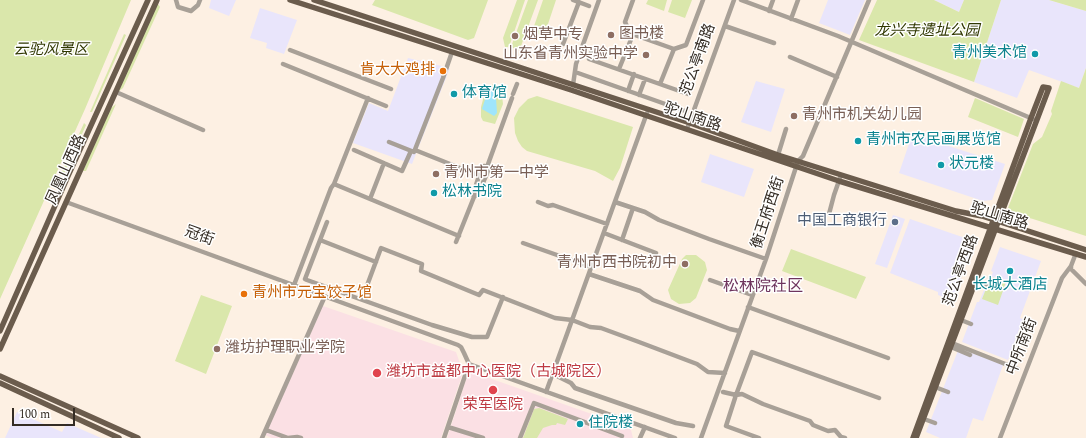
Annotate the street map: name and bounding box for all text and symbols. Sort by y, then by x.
street label: 范公亭南路 [678,22,720,98]
park label: 龙兴寺遗址公园 [875,23,979,41]
place label: 图书楼 [619,26,664,44]
place label: 烟草中专 [523,27,583,45]
marker: 图书楼 [606,30,616,40]
marker: 烟草中专 [510,31,520,41]
park label: 云驼风景区 [14,42,88,60]
place label: 青州美术馆 [952,45,1027,63]
place label: 山东省青州实验中学 [503,46,638,64]
marker: 青州美术馆 [1030,49,1040,59]
marker: 山东省青州实验中学 [641,50,651,60]
place label: 肯大大鸡排 [360,62,435,80]
marker: 肯大大鸡排 [438,66,448,76]
place label: 体育馆 [462,85,507,103]
marker: 体育馆 [449,89,459,99]
street label: 驼山南路 [661,100,723,136]
place label: 青州市机关幼儿园 [802,107,922,125]
marker: 青州市机关幼儿园 [789,111,799,121]
street label: 凤凰山西路 [44,132,90,208]
place label: 青州市农民画展览馆 [866,132,1001,150]
marker: 青州市农民画展览馆 [853,136,863,146]
place label: 状元楼 [949,156,994,174]
marker: 状元楼 [936,160,946,170]
place label: 青州市第一中学 [444,165,549,183]
marker: 青州市第一中学 [431,169,441,179]
street label: 衡王府西街 [749,175,789,251]
place label: 松林书院 [442,184,502,202]
marker: 松林书院 [429,188,439,198]
street label: 驼山南路 [968,200,1030,234]
place label: 中国工商银行 [797,213,887,231]
marker: 中国工商银行 [890,217,900,227]
street label: 冠街 [182,223,216,251]
street label: 范公亭西路 [941,233,983,309]
place label: 青州市西书院初中 [557,255,677,273]
marker: 青州市西书院初中 [680,259,690,269]
marker: 长城大酒店 [1005,266,1015,276]
place label: 长城大酒店 [973,277,1047,295]
district label: 松林院社区 [723,278,803,298]
place label: 青州市元宝饺子馆 [252,285,372,303]
marker: 青州市元宝饺子馆 [239,289,249,299]
street label: 中所南街 [1004,316,1042,378]
place label: 潍坊护理职业学院 [225,340,345,358]
marker: 潍坊护理职业学院 [212,344,222,354]
place label: 潍坊市益都中心医院（古城院区） [386,364,611,382]
marker: 潍坊市益都中心医院（古城院区） [371,367,383,379]
marker: 荣军医院 [487,384,499,396]
place label: 荣军医院 [463,397,523,415]
scale bar [14,400,77,426]
text: 100 m [19,405,50,424]
place label: 住院楼 [588,415,633,433]
marker: 住院楼 [575,419,585,429]

